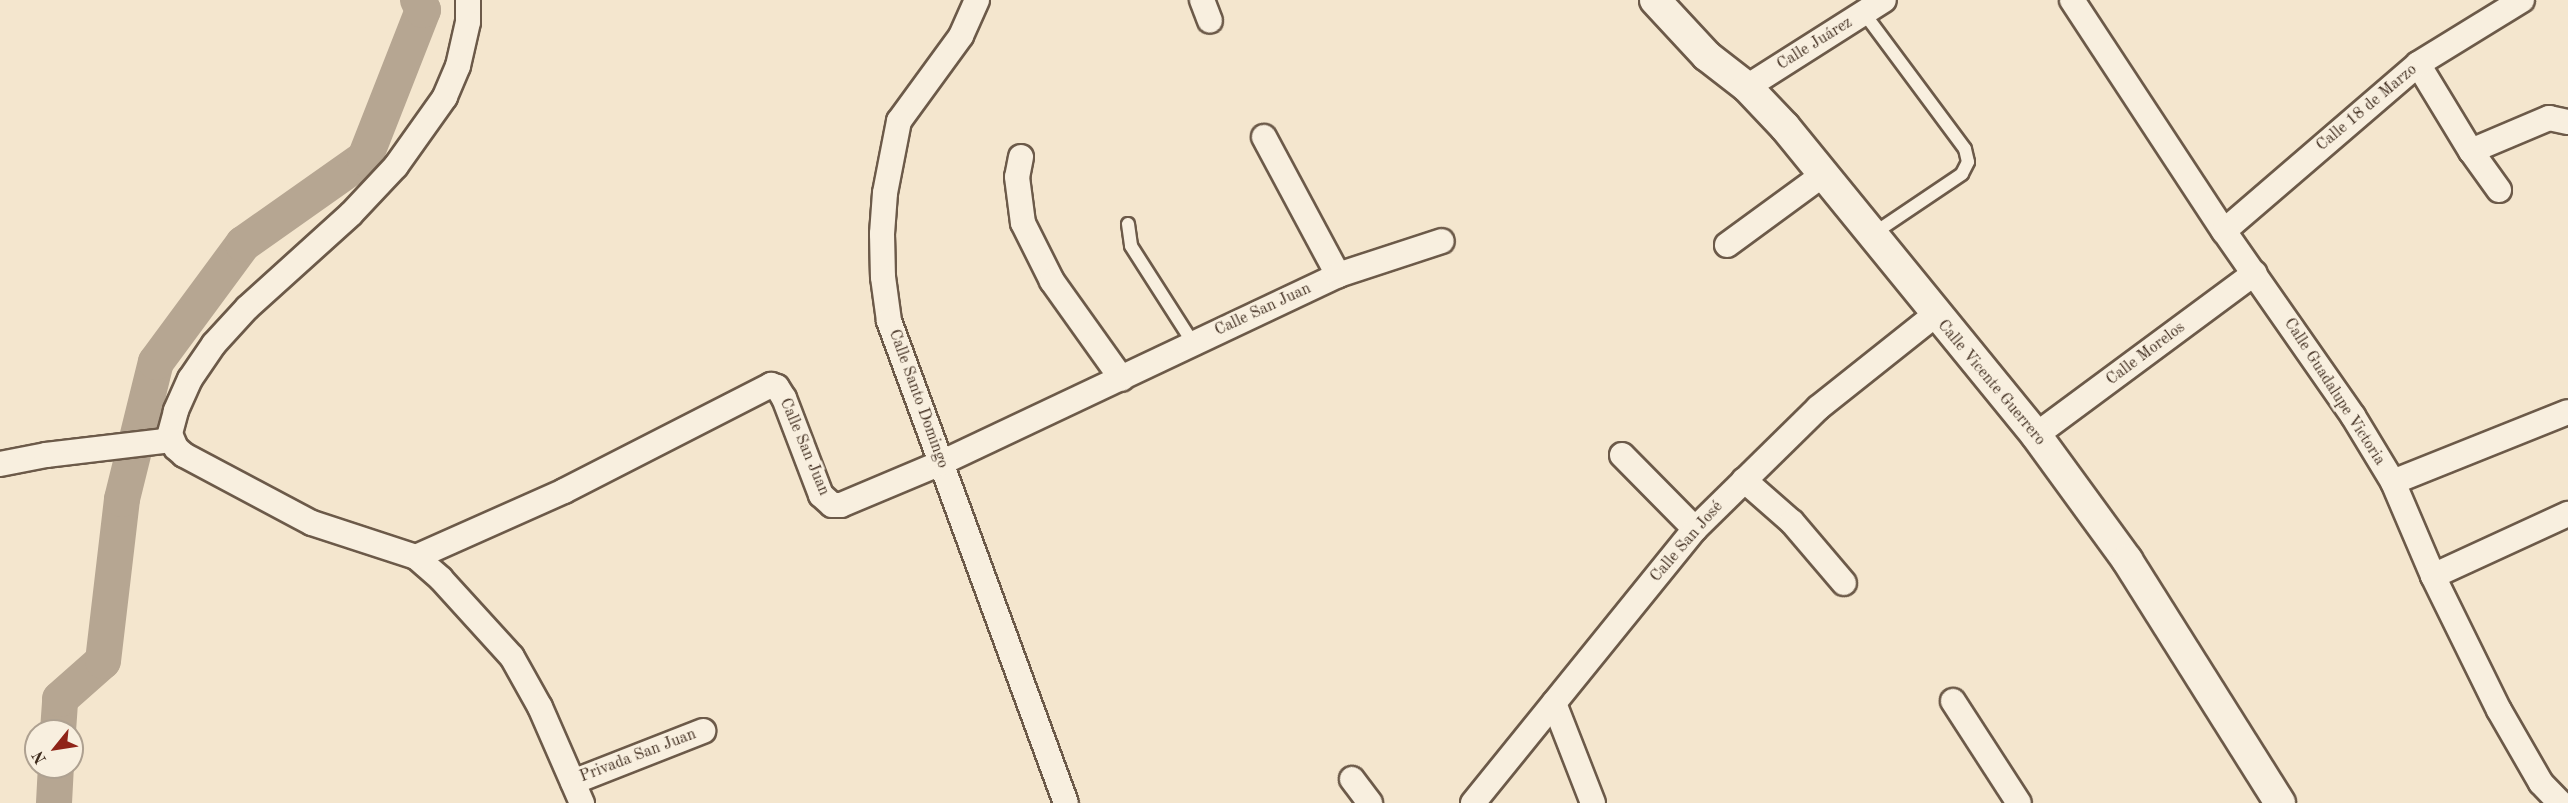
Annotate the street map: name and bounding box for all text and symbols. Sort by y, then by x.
street label: Calle Juárez [1774,13,1856,75]
street label: Calle 18 de Marzo [2313,60,2421,156]
street label: Calle San Juan [1212,279,1314,341]
street label: Calle Guadalupe Victoria [2279,315,2389,469]
street label: Calle Vicente Guerrero [1933,316,2049,450]
street label: Calle Morelos [2103,318,2189,390]
street label: Calle Santo Domingo [884,327,952,471]
street label: Calle San Juan [775,395,833,499]
street label: Calle San José [1647,498,1727,586]
north arrow [24,719,84,779]
street label: Privada San Juan [577,725,699,787]
text: N [30,748,50,766]

